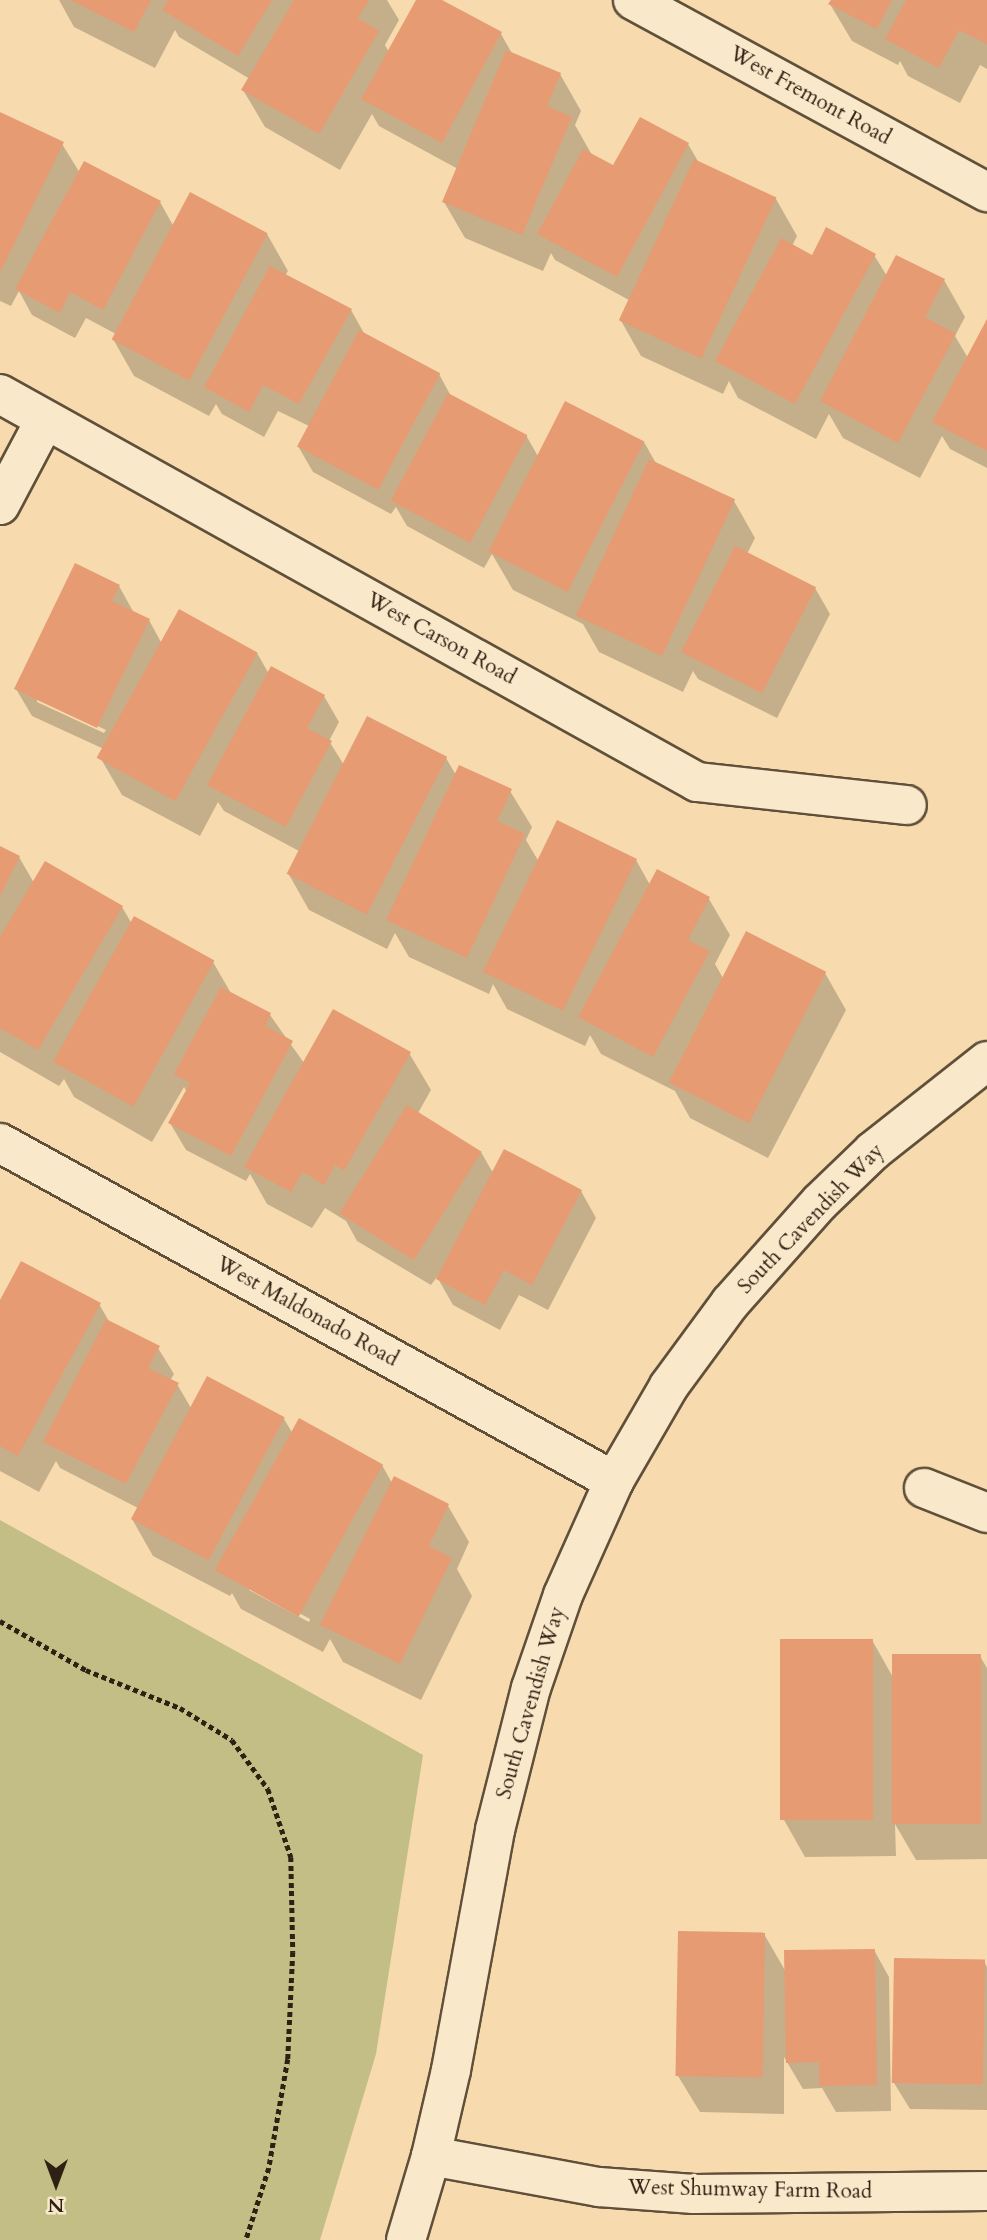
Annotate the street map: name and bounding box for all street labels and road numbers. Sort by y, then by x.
street label: West Fremont Road [725,41,895,151]
street label: West Carson Road [362,588,520,690]
street label: South Cavendish Way [733,1139,889,1299]
street label: West Maldonado Road [212,1252,402,1372]
street label: South Cavendish Way [491,1604,571,1802]
street label: West Shumway Farm Road [628,2175,872,2205]

